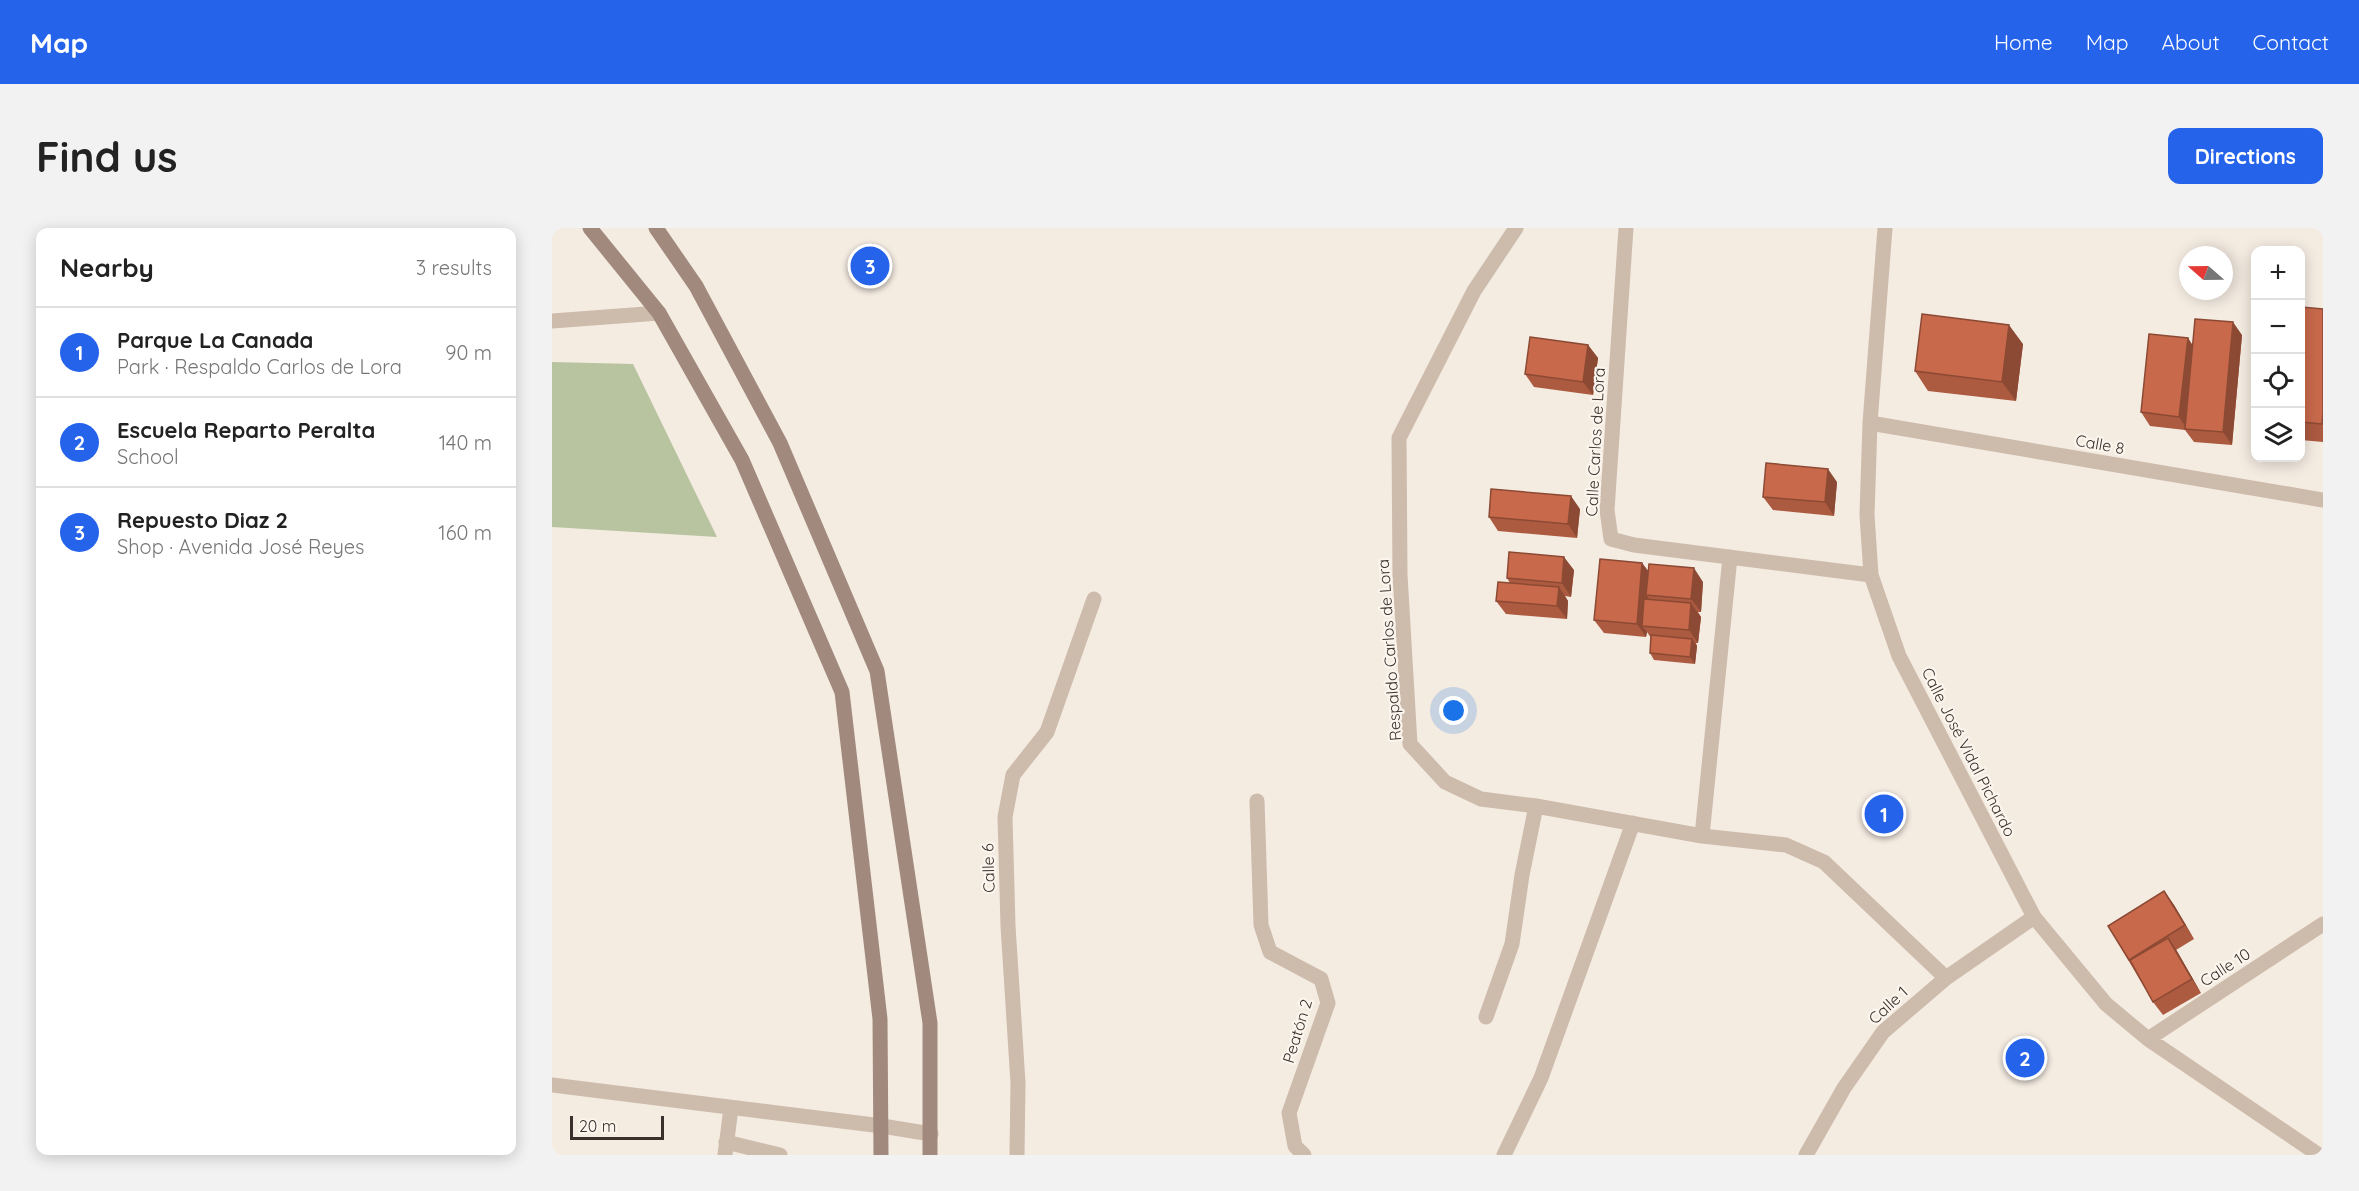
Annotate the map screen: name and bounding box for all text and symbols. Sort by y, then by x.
text: Map [30,25,88,60]
text: Home [1994,29,2053,55]
text: Map [2086,29,2129,55]
text: About [2162,29,2220,55]
text: Contact [2253,29,2329,55]
button: Directions [2168,128,2323,184]
text: Find us [36,130,178,183]
pin: 3 [850,243,890,288]
north arrow [2179,246,2233,300]
map controls [2251,246,2305,462]
button: + [2251,246,2305,300]
text: Nearby [60,251,154,284]
text: 3 results [416,255,492,280]
button: − [2251,300,2305,354]
text: Parque La Canada [117,326,313,354]
text: 1 [76,340,83,365]
text: 90 m [445,340,492,365]
text: Park · Respaldo Carlos de Lora [117,354,402,379]
button: locate [2251,354,2305,408]
street label: Calle Carlos de Lora [1581,367,1609,517]
button: layers [2251,408,2305,462]
text: Escuela Reparto Peralta [117,416,375,444]
text: 2 [74,430,85,455]
text: 140 m [439,430,492,455]
street label: Calle 8 [2074,430,2126,458]
text: School [117,444,179,469]
text: Repuesto Diaz 2 [117,506,288,534]
text: 3 [74,520,85,545]
text: 160 m [438,520,492,545]
text: Shop · Avenida José Reyes [117,534,364,559]
street label: Respaldo Carlos de Lora [1373,558,1405,742]
street label: Calle José Vidal Pichardo [1918,664,2020,840]
your location [1439,696,1468,725]
pin: 1 [1864,792,1904,836]
street label: Calle 6 [977,843,999,893]
street label: Calle 10 [2196,943,2254,991]
street label: Calle 1 [1864,982,1912,1028]
street label: Peatón 2 [1278,997,1316,1065]
pin: 2 [2006,1036,2044,1080]
scale bar [570,1113,664,1140]
text: 20 m [579,1116,616,1136]

